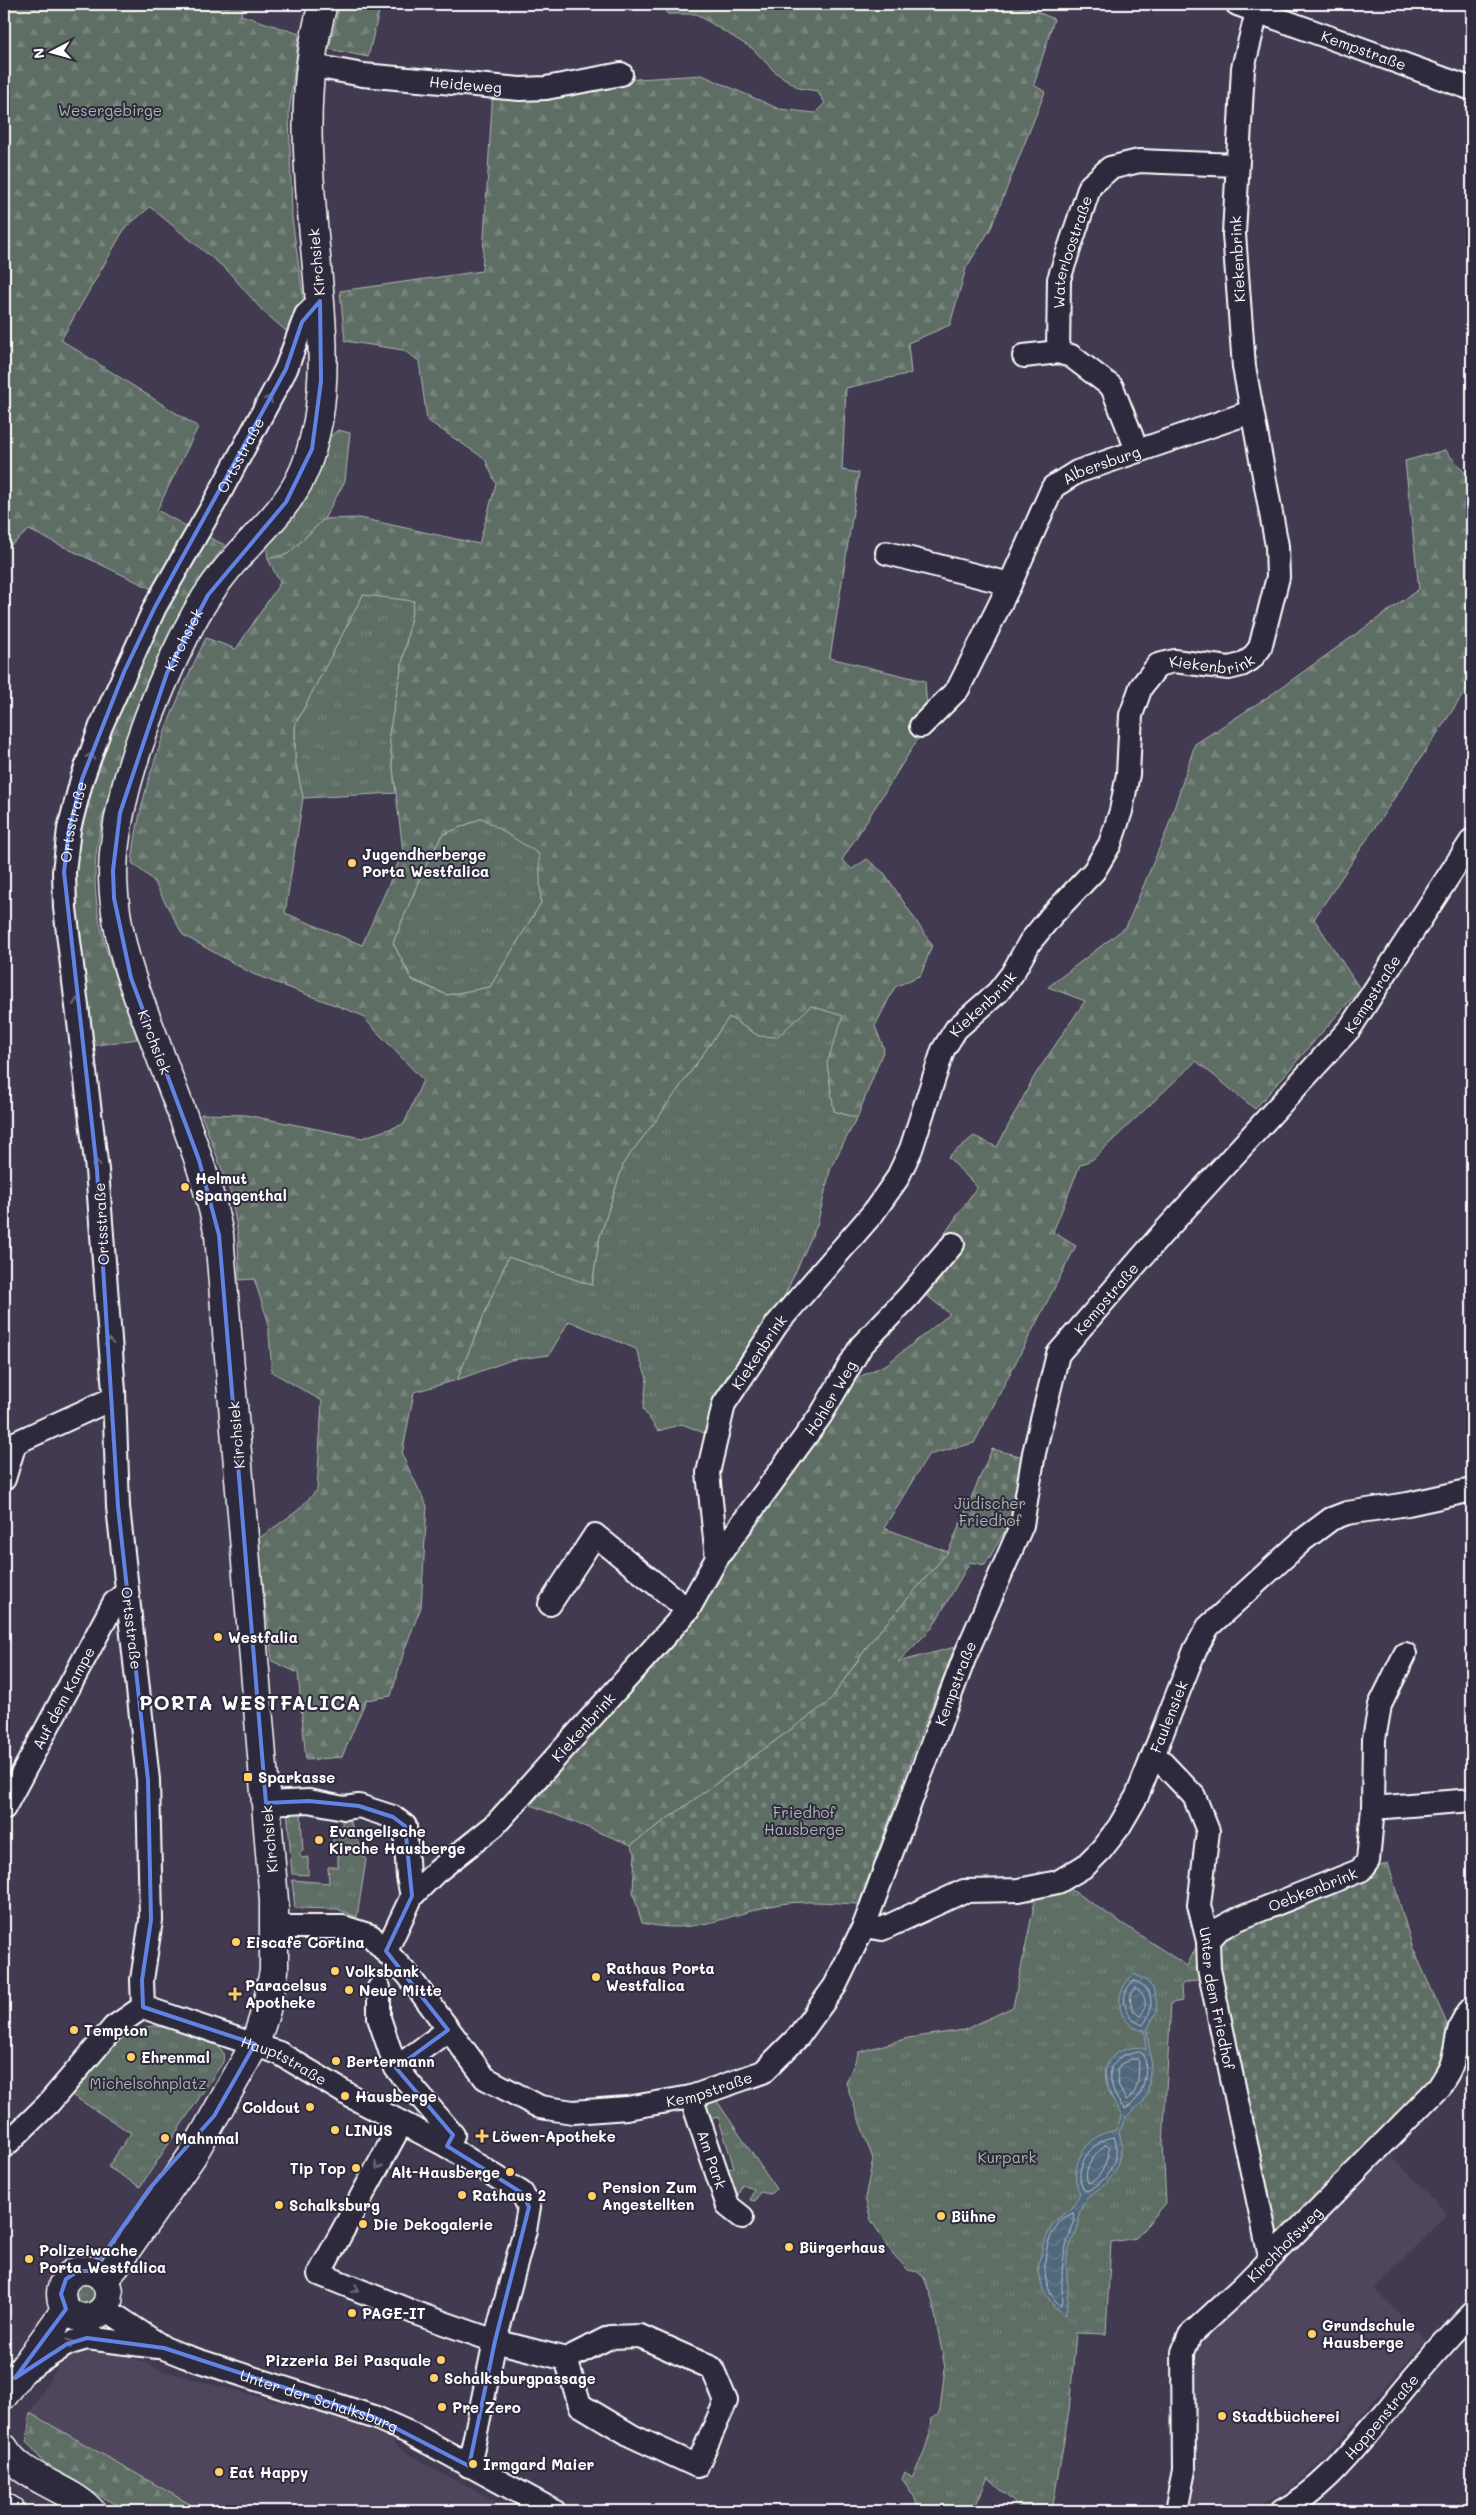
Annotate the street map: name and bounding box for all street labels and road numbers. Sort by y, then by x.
street label: Kempstraße [1319,25,1409,75]
street label: Heideweg [428,71,503,97]
street label: Waterloostraße [1049,193,1096,309]
street label: Kiekenbrink [1225,215,1249,303]
street label: Kirchsiek [303,227,329,297]
street label: Ortsstraße [212,414,268,496]
street label: Albersburg [1058,441,1143,489]
street label: Kirchsiek [159,604,207,674]
street label: Kiekenbrink [1167,649,1258,678]
street label: Ortsstraße [55,779,91,864]
street label: Kempstraße [1339,951,1405,1037]
street label: Kiekenbrink [944,967,1021,1040]
street label: Kirchsiek [134,1007,176,1077]
street label: Ortsstraße [89,1182,113,1266]
street label: Kempstraße [1069,1258,1143,1339]
street label: Kiekenbrink [726,1310,791,1393]
street label: Hohler Weg [799,1356,861,1439]
street label: Kirchsiek [223,1400,249,1470]
street label: Ortsstraße [117,1586,147,1670]
street label: Kempstraße [930,1638,980,1729]
street label: Auf dem Kampe [27,1643,99,1753]
street label: Faulensiek [1145,1677,1192,1756]
street label: Kiekenbrink [547,1688,619,1766]
street label: Kirchsiek [256,1804,282,1874]
street label: Oebkenbrink [1265,1863,1360,1916]
street label: Unter dem Friedhof [1195,1925,1240,2072]
street label: Hauptstraße [238,2031,331,2090]
street label: Kempstraße [665,2066,755,2111]
street label: Am Park [693,2127,732,2192]
street label: Kirchhofsweg [1242,2202,1326,2286]
street label: Unter der Schalksburg [238,2365,402,2437]
street label: Hoppenstraße [1340,2370,1423,2463]

